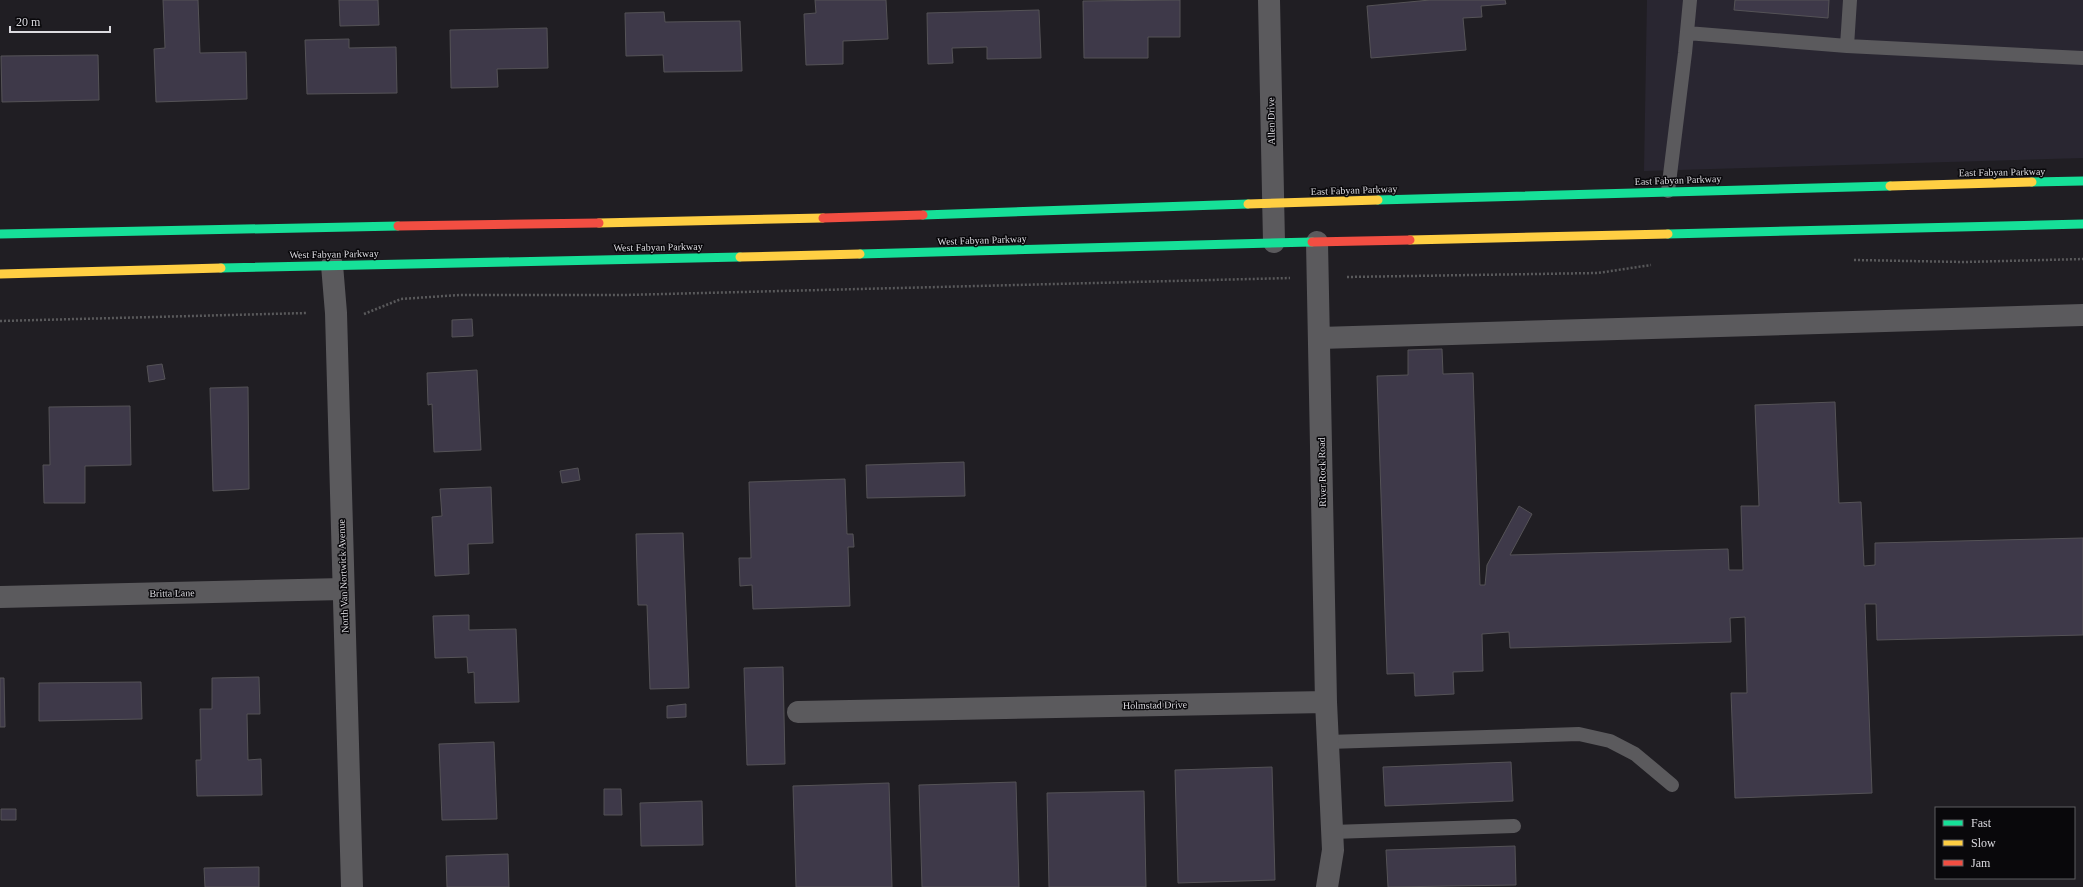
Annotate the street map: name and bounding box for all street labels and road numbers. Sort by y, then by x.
street label: Allen Drive [1265,97,1277,145]
street label: East Fabyan Parkway [1959,166,2045,178]
street label: East Fabyan Parkway [1635,173,1721,187]
street label: East Fabyan Parkway [1311,183,1397,197]
street label: West Fabyan Parkway [937,233,1027,247]
street label: West Fabyan Parkway [613,241,703,253]
street label: West Fabyan Parkway [289,248,379,260]
street label: River Rock Road [1316,437,1328,507]
street label: North Van Nortwick Avenue [335,518,350,633]
street label: Britta Lane [149,587,195,599]
street label: Holmstad Drive [1123,699,1188,711]

